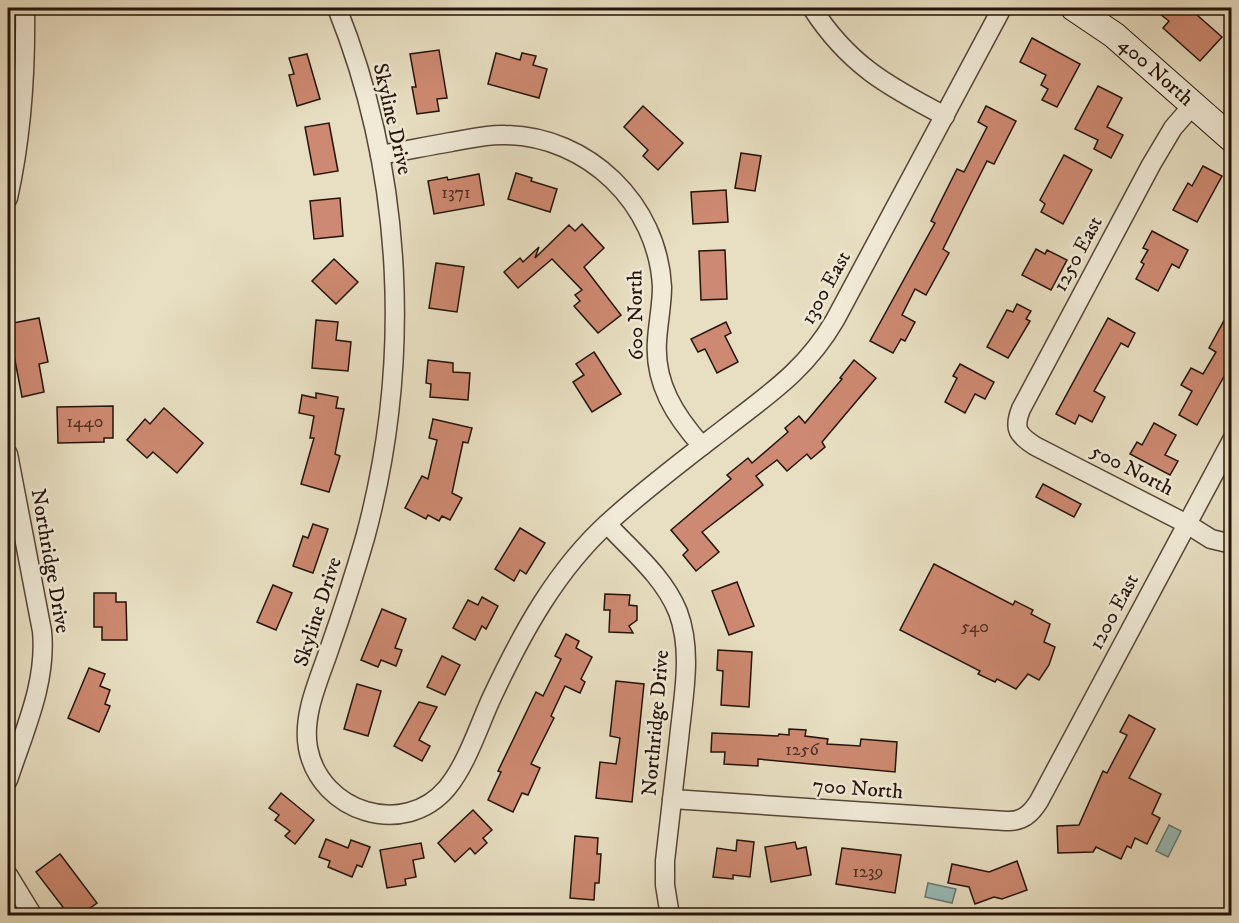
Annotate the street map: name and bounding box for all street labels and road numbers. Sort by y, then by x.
street label: 400 North [1113,32,1199,112]
street label: Skyline Drive [367,61,418,178]
street label: 1250 East [1047,212,1109,296]
street label: 1300 East [795,246,857,329]
street label: 600 North [622,270,650,360]
street label: 500 North [1086,438,1178,502]
street label: Northridge Drive [24,487,76,636]
street label: Skyline Drive [288,554,348,670]
street label: 1200 East [1083,569,1145,655]
street label: Northridge Drive [637,649,675,797]
street label: 700 North [812,773,904,805]

